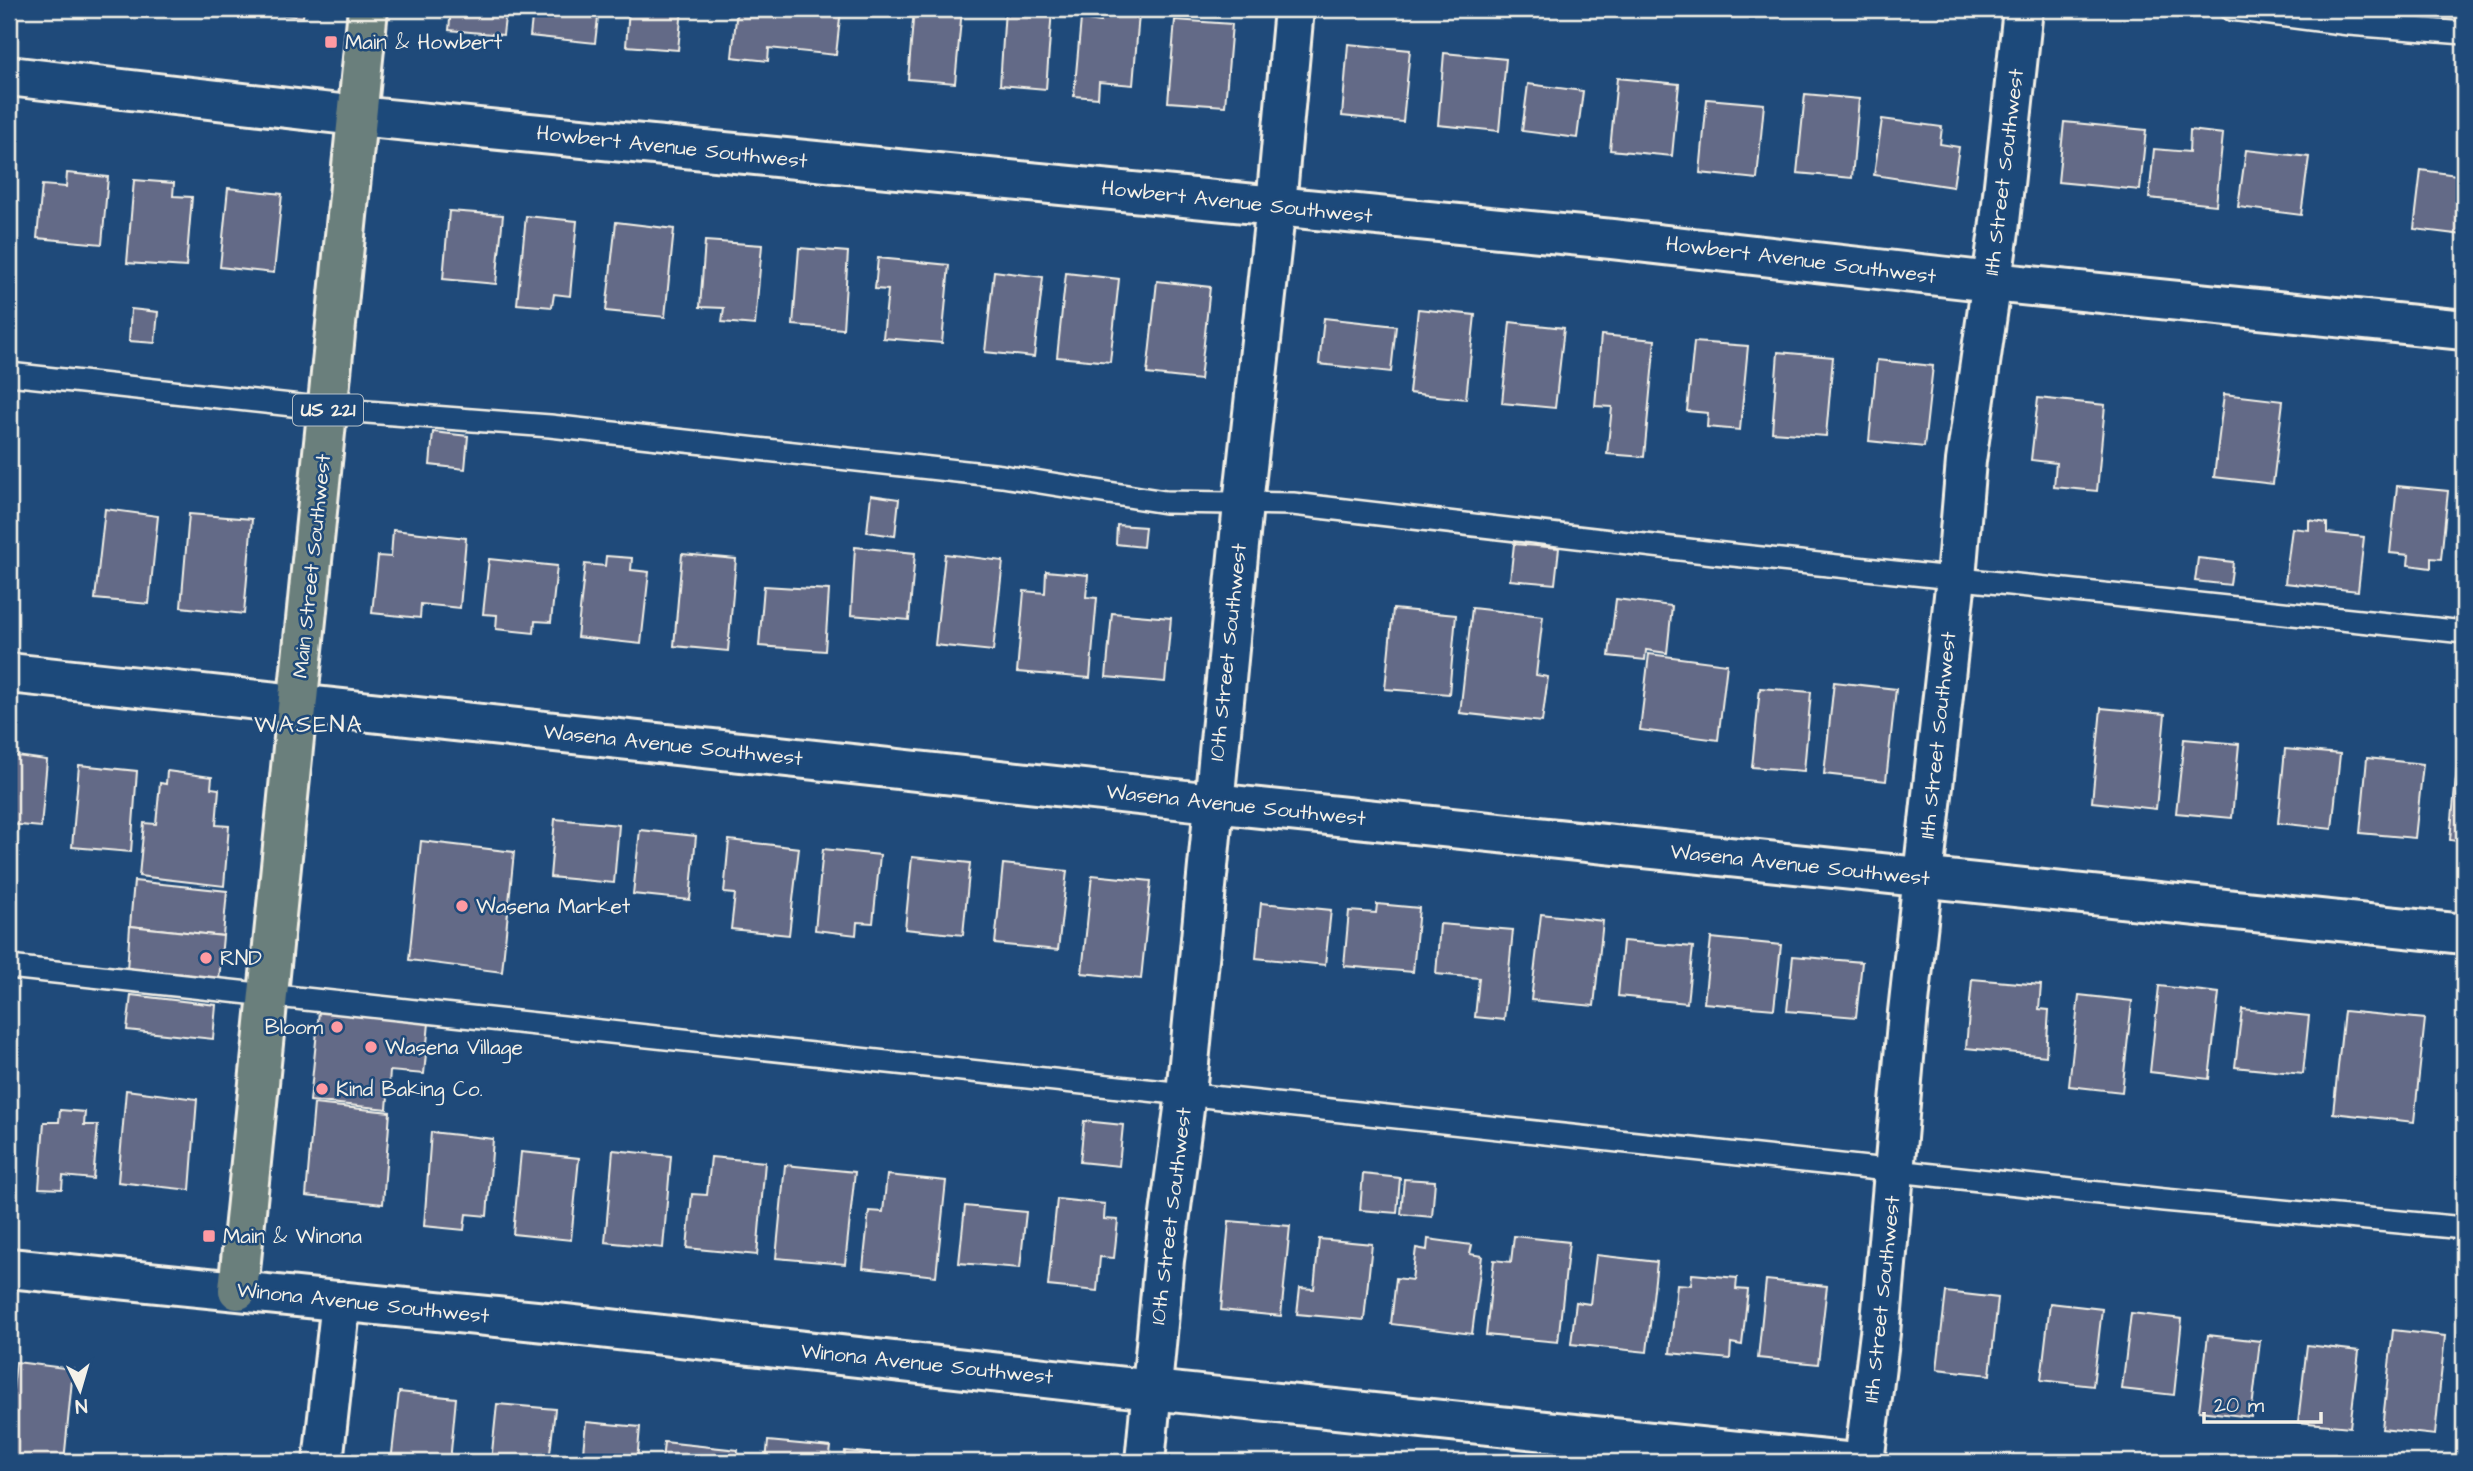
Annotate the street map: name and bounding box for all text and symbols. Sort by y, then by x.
place label: Main & Howbert [345,28,503,57]
marker: Main & Howbert [323,34,339,50]
street label: 11th Street Southwest [1977,66,2031,277]
street label: Howbert Avenue Southwest [535,118,809,176]
street label: Howbert Avenue Southwest [1100,173,1374,231]
street label: Howbert Avenue Southwest [1664,229,1938,291]
road number: US 221 [293,394,363,426]
street label: Main Street Southwest [286,452,338,680]
street label: 10th Street Southwest [1202,541,1254,762]
street label: 11th Street Southwest [1913,630,1963,840]
district label: WASENA [254,708,364,742]
street label: Wasena Avenue Southwest [542,717,805,773]
street label: Wasena Avenue Southwest [1105,777,1368,833]
street label: Wasena Avenue Southwest [1669,837,1932,893]
place label: Wasena Market [476,892,631,921]
marker: Wasena Market [454,898,470,914]
place label: RND [220,944,262,973]
marker: RND [198,950,214,966]
place label: Bloom [265,1013,324,1042]
marker: Bloom [329,1019,345,1035]
place label: Wasena Village [385,1033,523,1064]
marker: Wasena Village [363,1039,379,1055]
place label: Kind Baking Co. [336,1075,483,1106]
marker: Kind Baking Co. [314,1081,330,1097]
street label: 10th Street Southwest [1143,1105,1199,1326]
street label: 11th Street Southwest [1857,1194,1907,1404]
place label: Main & Winona [223,1222,362,1251]
marker: Main & Winona [201,1228,217,1244]
street label: Winona Avenue Southwest [235,1275,491,1331]
street label: Winona Avenue Southwest [799,1336,1055,1392]
north arrow [46,1356,116,1426]
scale bar [2204,1380,2321,1424]
text: N [74,1391,88,1419]
text: 20 m [2214,1391,2265,1420]

